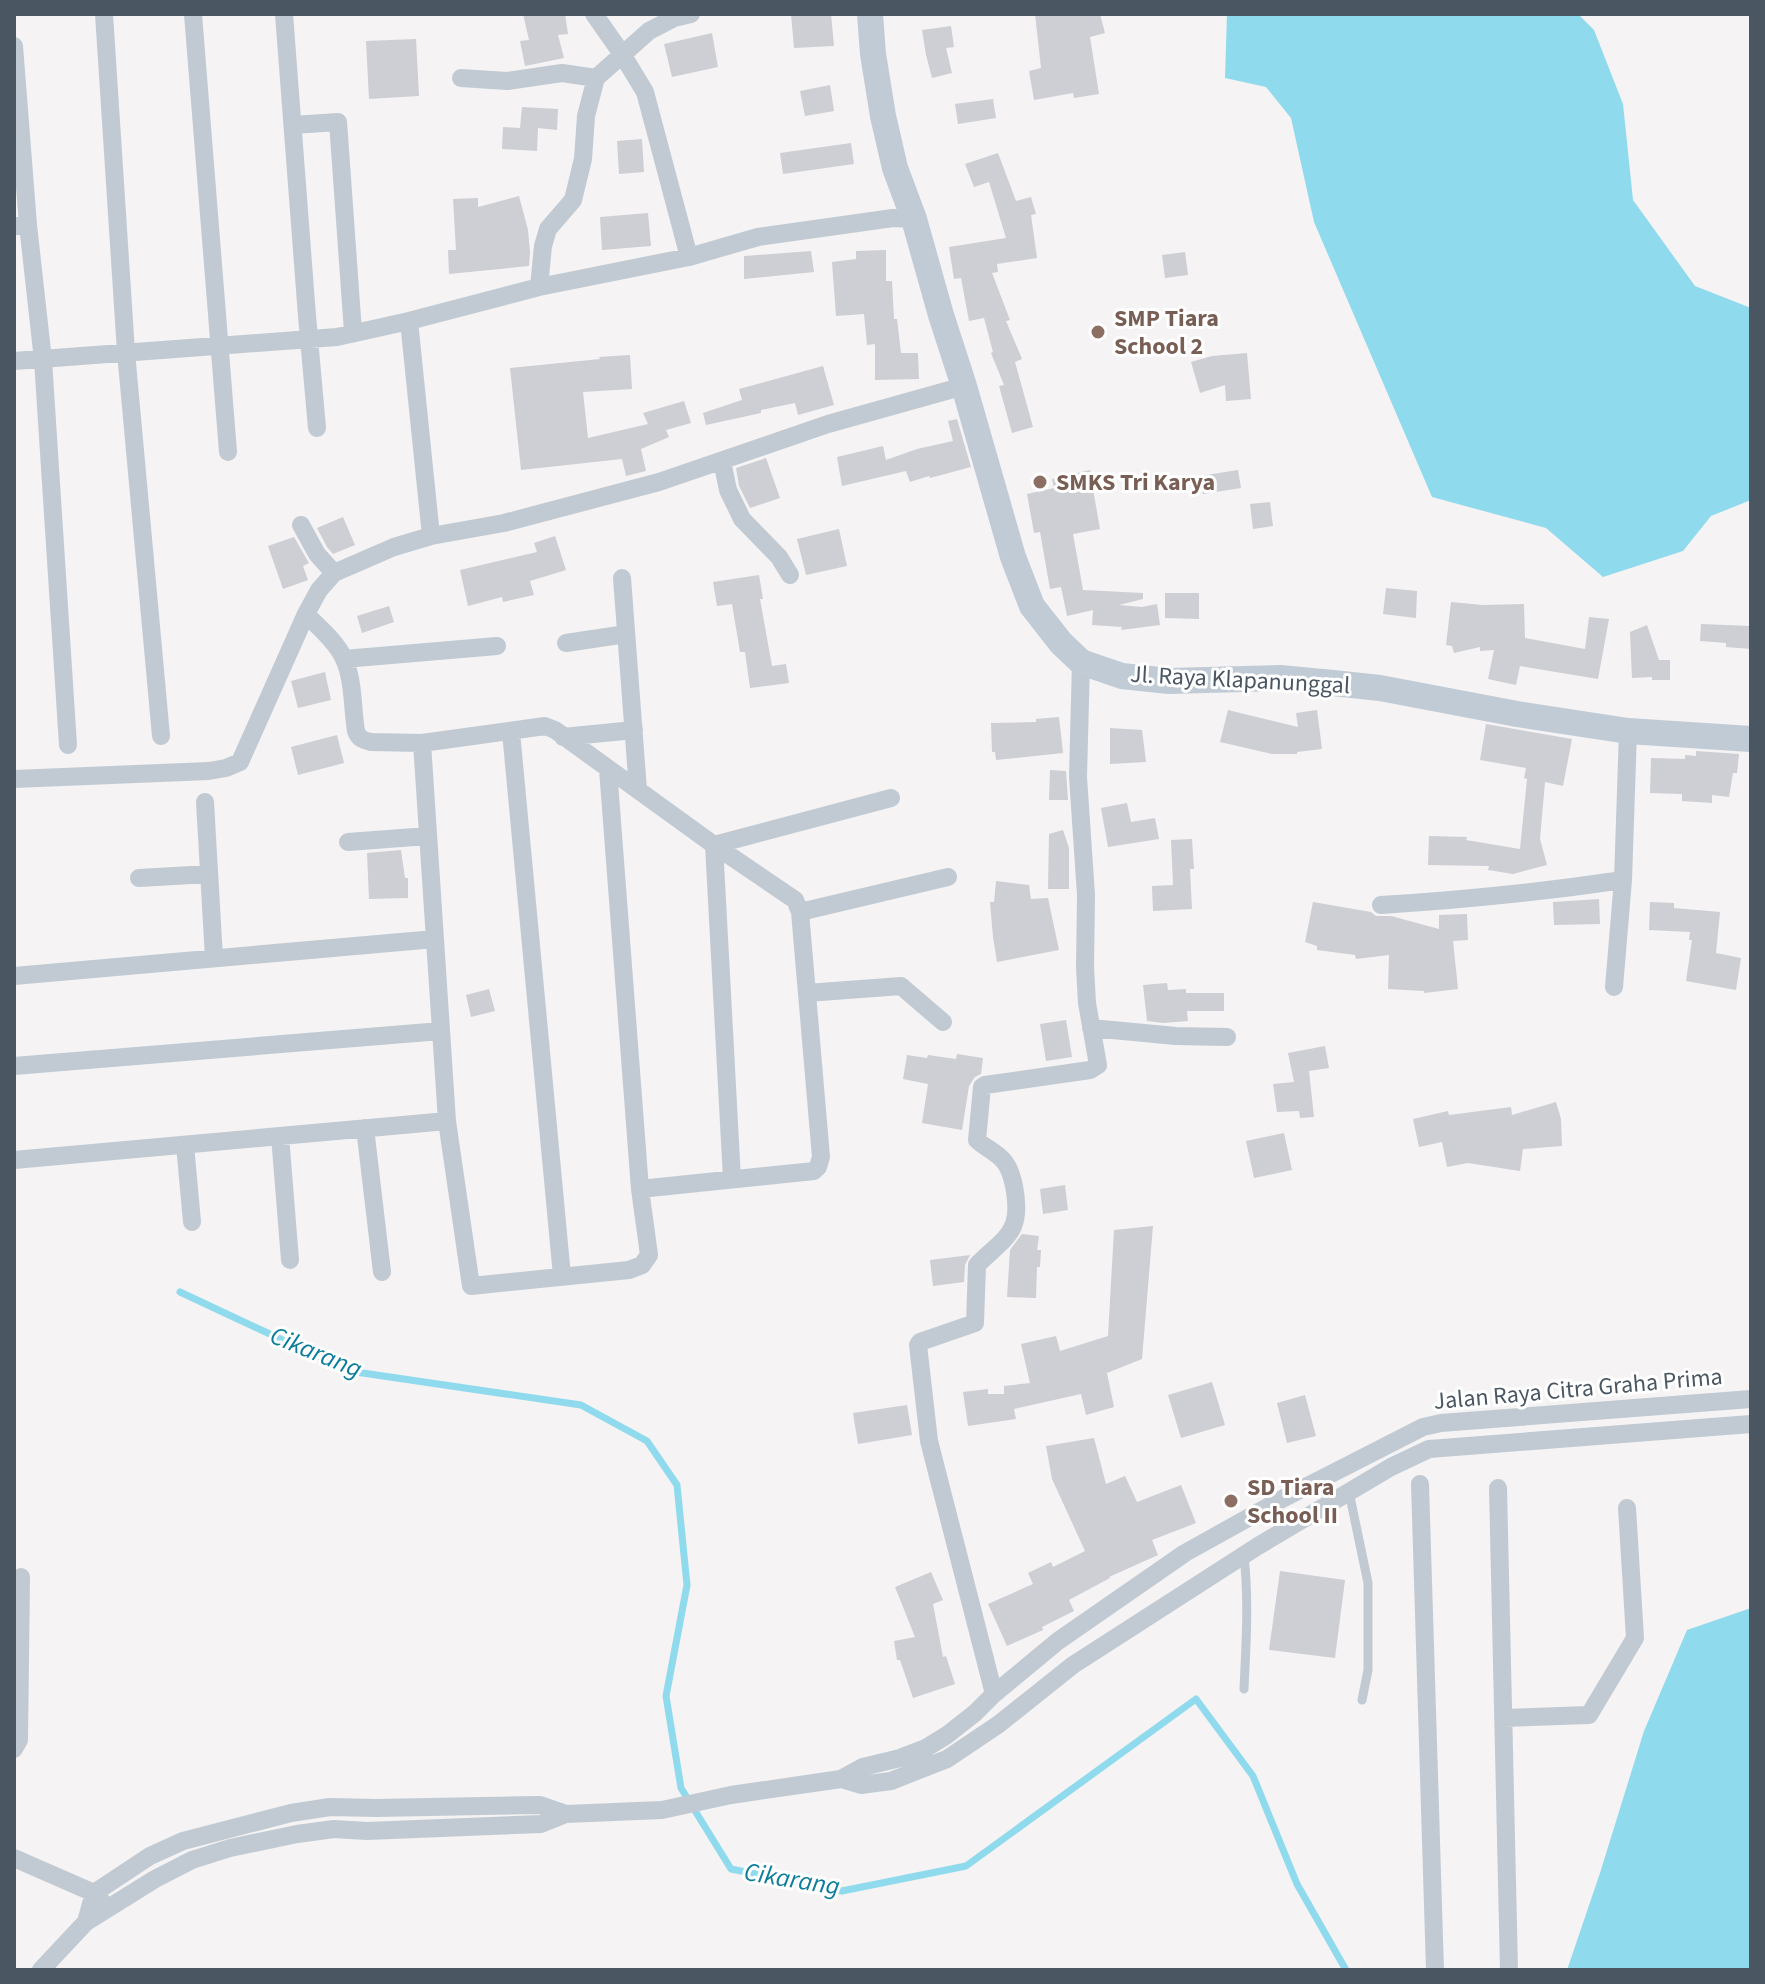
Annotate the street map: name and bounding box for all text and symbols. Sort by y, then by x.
place label: SMP Tiara School 2 [1114,301,1219,364]
marker: SMP Tiara School 2 [1089,323,1107,341]
place label: SMKS Tri Karya [1056,465,1215,500]
marker: SMKS Tri Karya [1031,473,1049,491]
street label: Jl. Raya Klapanunggal [1129,657,1351,703]
water label: Cikarang [264,1317,368,1387]
street label: Jalan Raya Citra Graha Prima [1432,1359,1724,1419]
place label: SD Tiara School II [1247,1470,1338,1533]
marker: SD Tiara School II [1222,1492,1240,1510]
water label: Cikarang [742,1853,842,1905]

